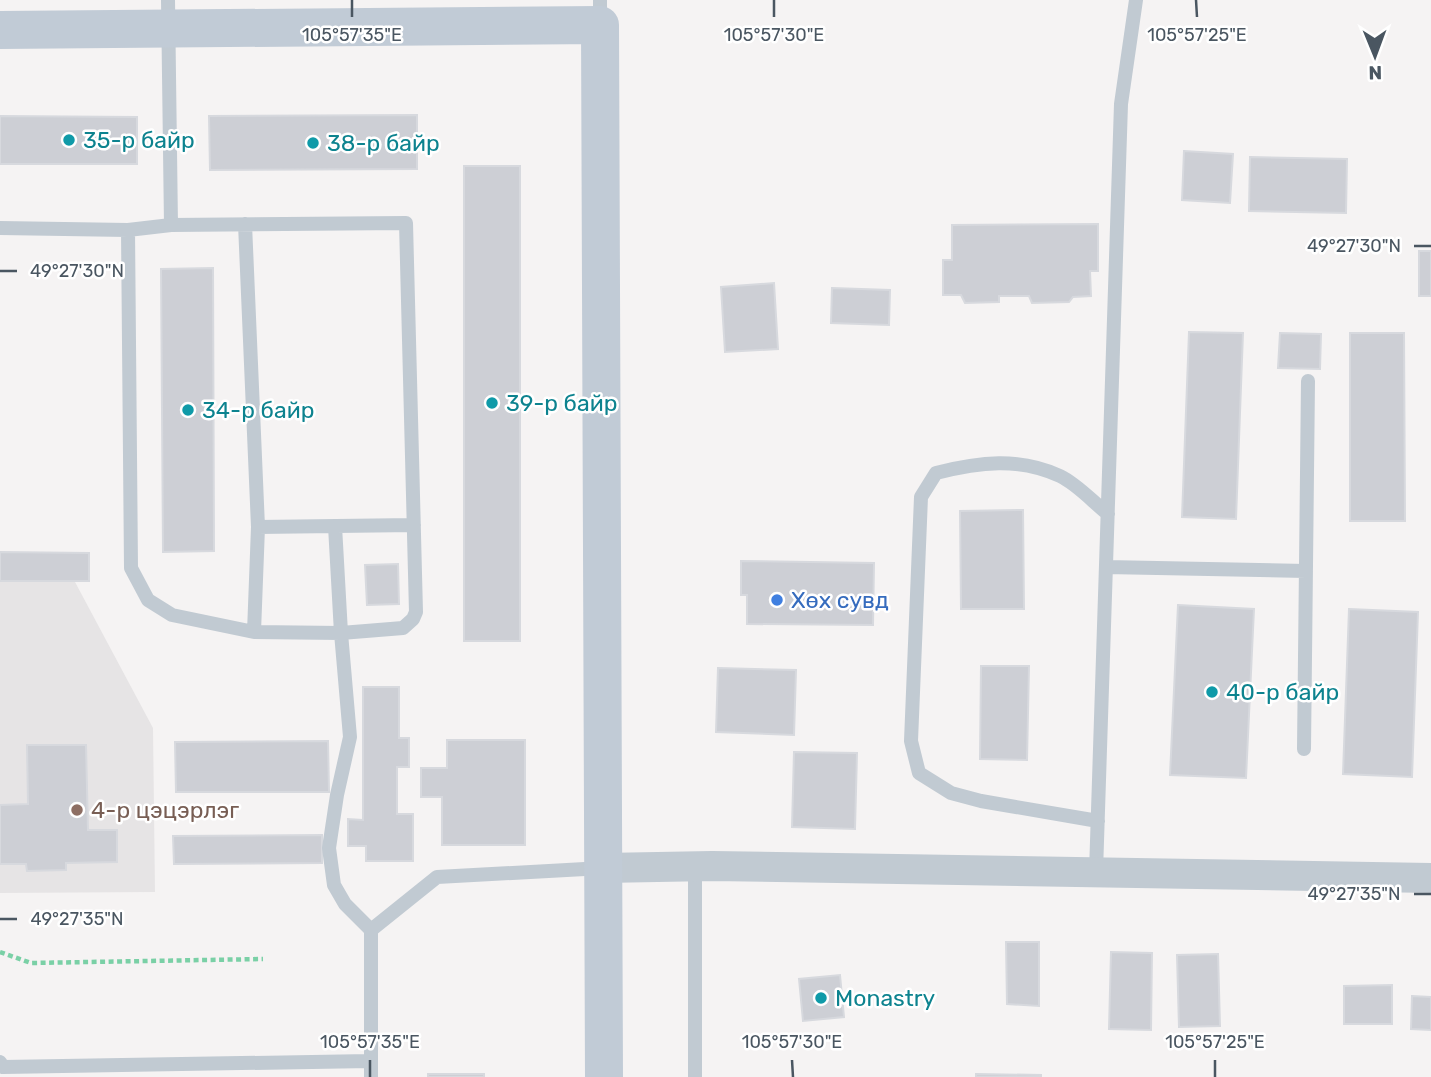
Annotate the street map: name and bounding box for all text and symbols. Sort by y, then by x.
north arrow [1340,21,1410,91]
text: 105°57'35"E [302,24,402,46]
text: 105°57'30"E [724,24,824,46]
text: 105°57'25"E [1147,24,1247,46]
text: N [1368,61,1382,84]
place label: 35-р байр [83,126,195,154]
place label: 38-р байр [327,129,440,157]
marker: 35-р байр [61,132,77,148]
marker: 38-р байр [305,135,321,151]
text: 49°27'30"N [1307,235,1401,257]
text: 49°27'30"N [30,260,124,282]
place label: 39-р байр [506,389,617,417]
marker: 39-р байр [484,395,500,411]
place label: 34-р байр [202,396,314,424]
marker: 34-р байр [180,402,196,418]
place label: Хөх сувд [791,586,889,614]
marker: Хөх сувд [769,592,785,608]
place label: 40-р байр [1226,678,1339,706]
marker: 40-р байр [1204,684,1220,700]
place label: 4-р цэцэрлэг [91,796,239,824]
marker: 4-р цэцэрлэг [69,802,85,818]
text: 49°27'35"N [1307,883,1401,905]
text: 49°27'35"N [30,908,124,930]
place label: Monastry [835,984,936,1012]
marker: Monastry [813,990,829,1006]
text: 105°57'35"E [320,1031,420,1053]
text: 105°57'30"E [742,1031,842,1053]
text: 105°57'25"E [1165,1031,1265,1053]

